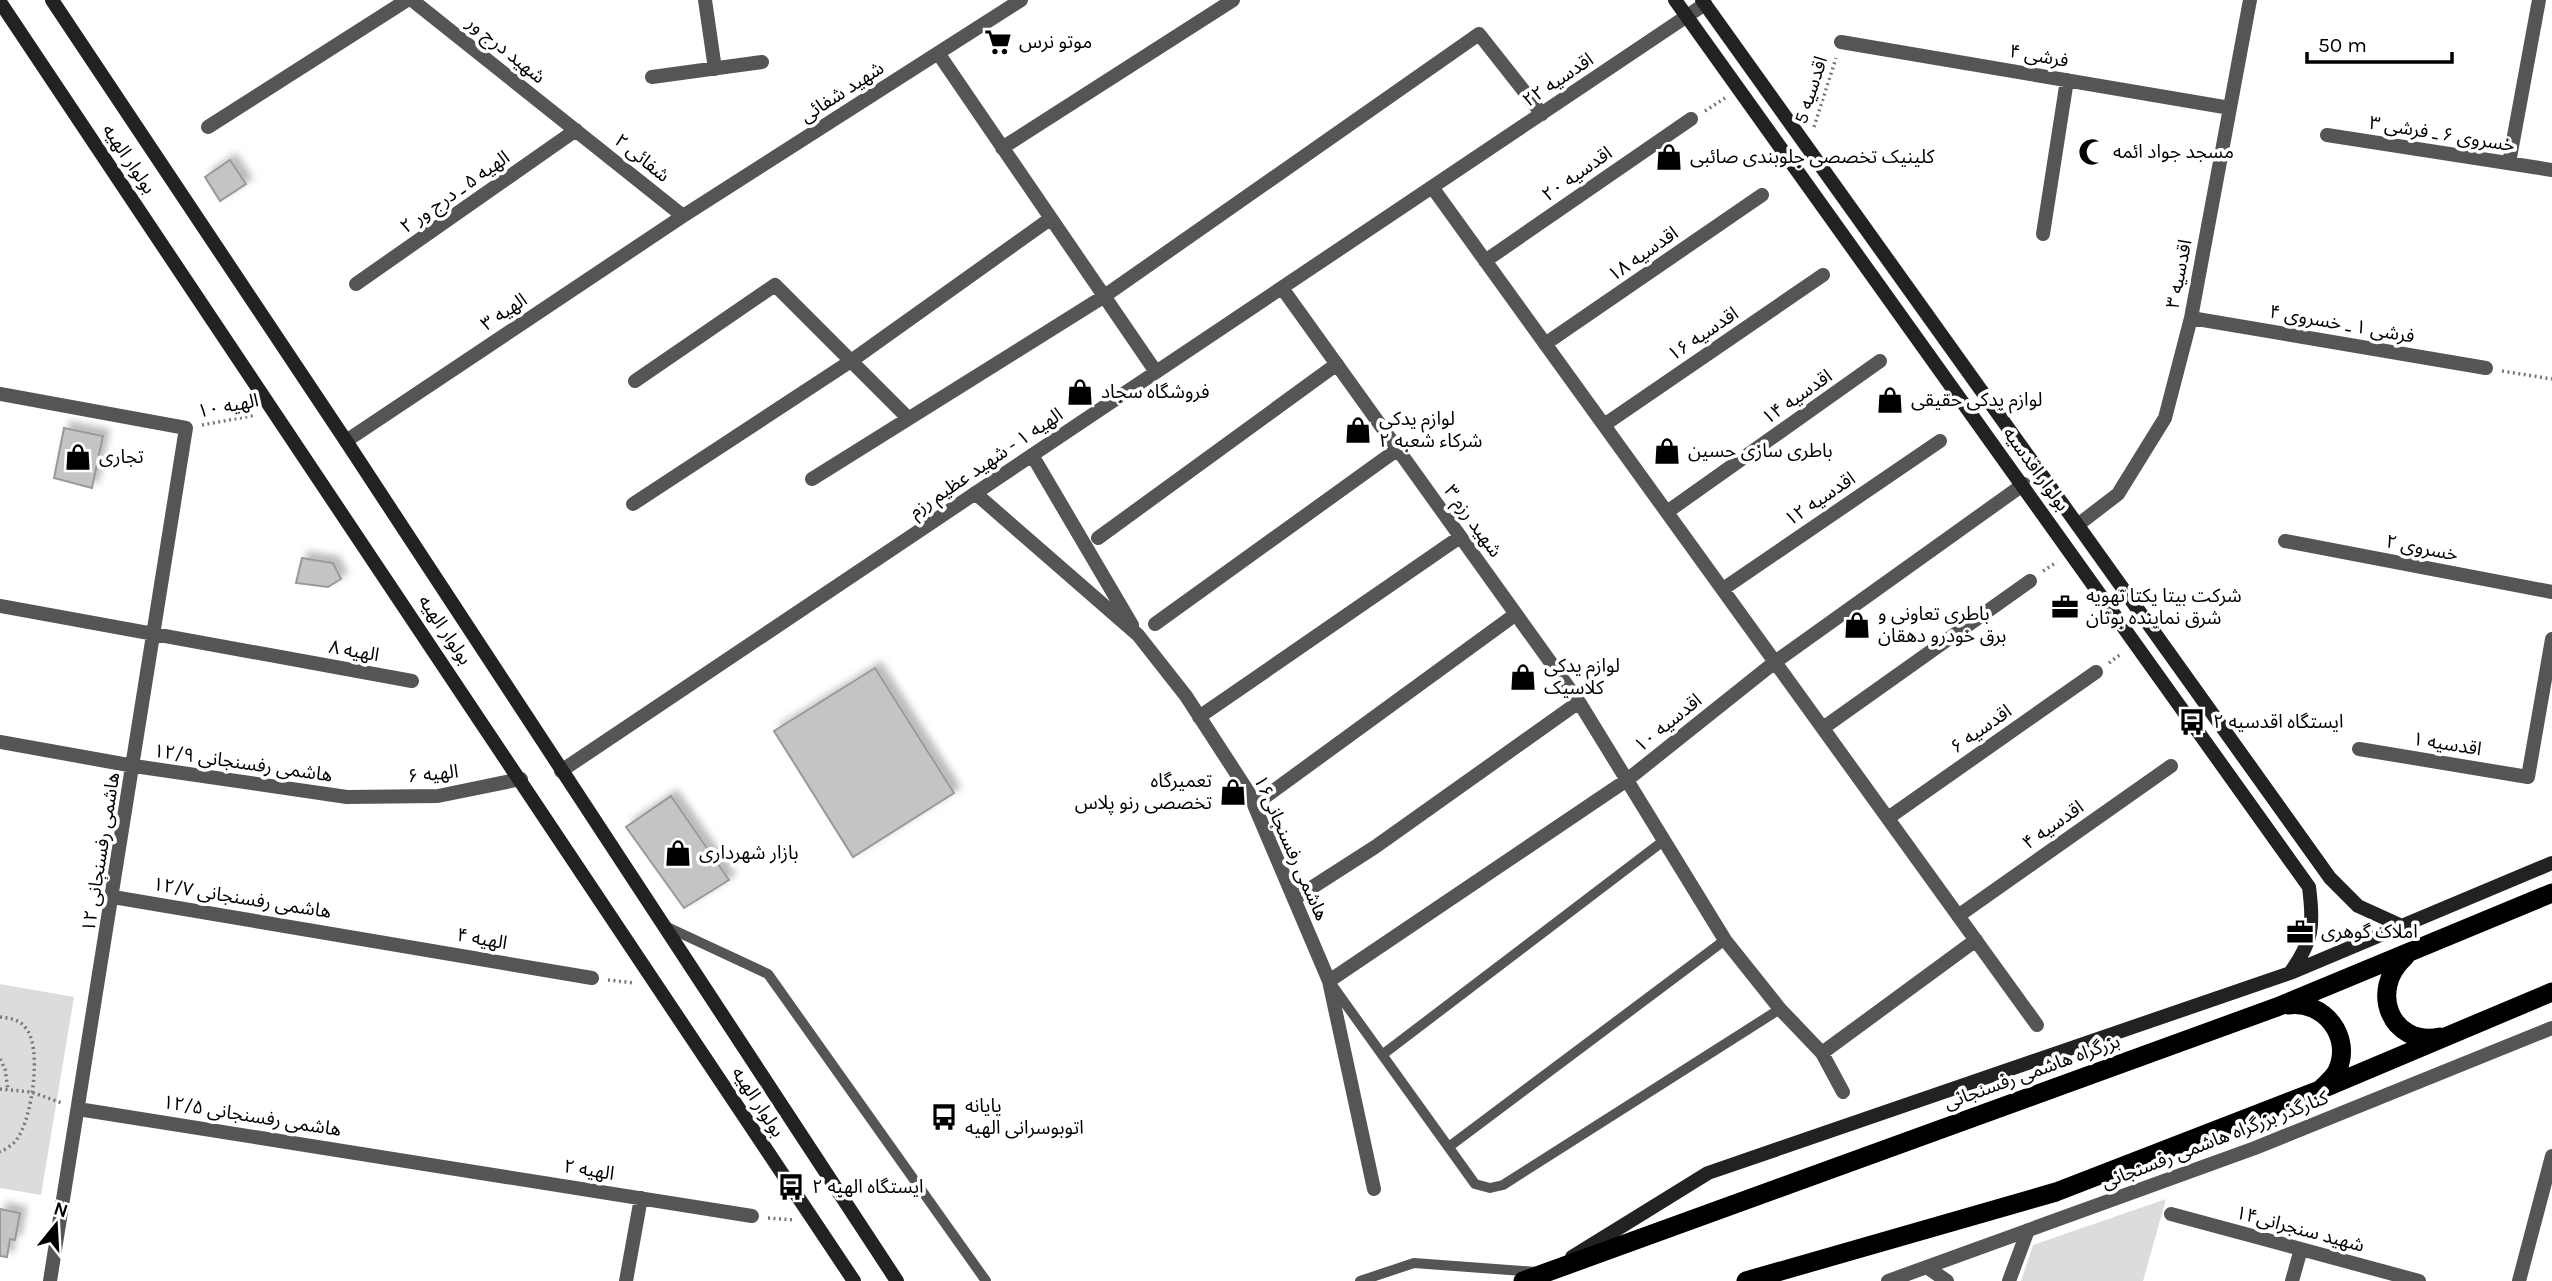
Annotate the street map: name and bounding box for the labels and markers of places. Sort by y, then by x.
supermarket icon: موتو نرس [983,27,1013,57]
place label: موتو نرس [1019,31,1092,53]
mosque icon: مسجد جواد ائمه [2077,137,2107,167]
place label: مسجد جواد ائمه [2113,141,2234,163]
shop icon: کلینیک تخصصی جلوبندی صائبی [1654,142,1684,172]
place label: کلینیک تخصصی جلوبندی صائبی [1690,146,1936,168]
shop icon: فروشگاه سجاد [1065,377,1095,407]
place label: فروشگاه سجاد [1101,381,1209,403]
shop icon: لوازم یدکی حقیقی [1875,385,1905,415]
place label: لوازم یدکی حقیقی [1911,389,2043,414]
place label: لوازم یدکی شرکاء شعبه ۲ [1379,408,1482,452]
shop icon: لوازم یدکی شرکاء شعبه ۲ [1343,415,1373,445]
shop icon: باطری سازی حسین [1652,436,1682,466]
place label: باطری سازی حسین [1688,440,1833,462]
shop icon: تجاری [63,442,93,472]
place label: تجاری [99,446,144,468]
place label: شرکت بیتا یکتا تهویه شرق نماینده بوتان [2086,585,2242,629]
office icon: شرکت بیتا یکتا تهویه شرق نماینده بوتان [2050,592,2080,622]
place label: باطری تعاونی و برق خودرو دهقان [1878,603,2006,647]
shop icon: باطری تعاونی و برق خودرو دهقان [1842,610,1872,640]
place label: لوازم یدکی کلاسیک [1544,655,1620,699]
shop icon: لوازم یدکی کلاسیک [1508,662,1538,692]
bus stop icon: ایستگاه اقدسیه ۲ [2177,707,2207,737]
place label: ایستگاه اقدسیه ۲ [2213,711,2344,733]
place label: تعمیرگاه تخصصی رنو پلاس [1075,770,1212,815]
shop icon: تعمیرگاه تخصصی رنو پلاس [1218,777,1248,807]
shop icon: بازار شهرداری [663,838,693,868]
place label: بازار شهرداری [699,842,799,864]
office icon: املاک گوهری [2285,917,2315,947]
place label: املاک گوهری [2321,921,2418,943]
place label: پایانه اتوبوسرانی الهیه [965,1095,1084,1139]
bus stop icon: پایانه اتوبوسرانی الهیه [929,1102,959,1132]
bus stop icon: ایستگاه الهیه ۲ [776,1172,806,1202]
place label: ایستگاه الهیه ۲ [812,1176,924,1198]

